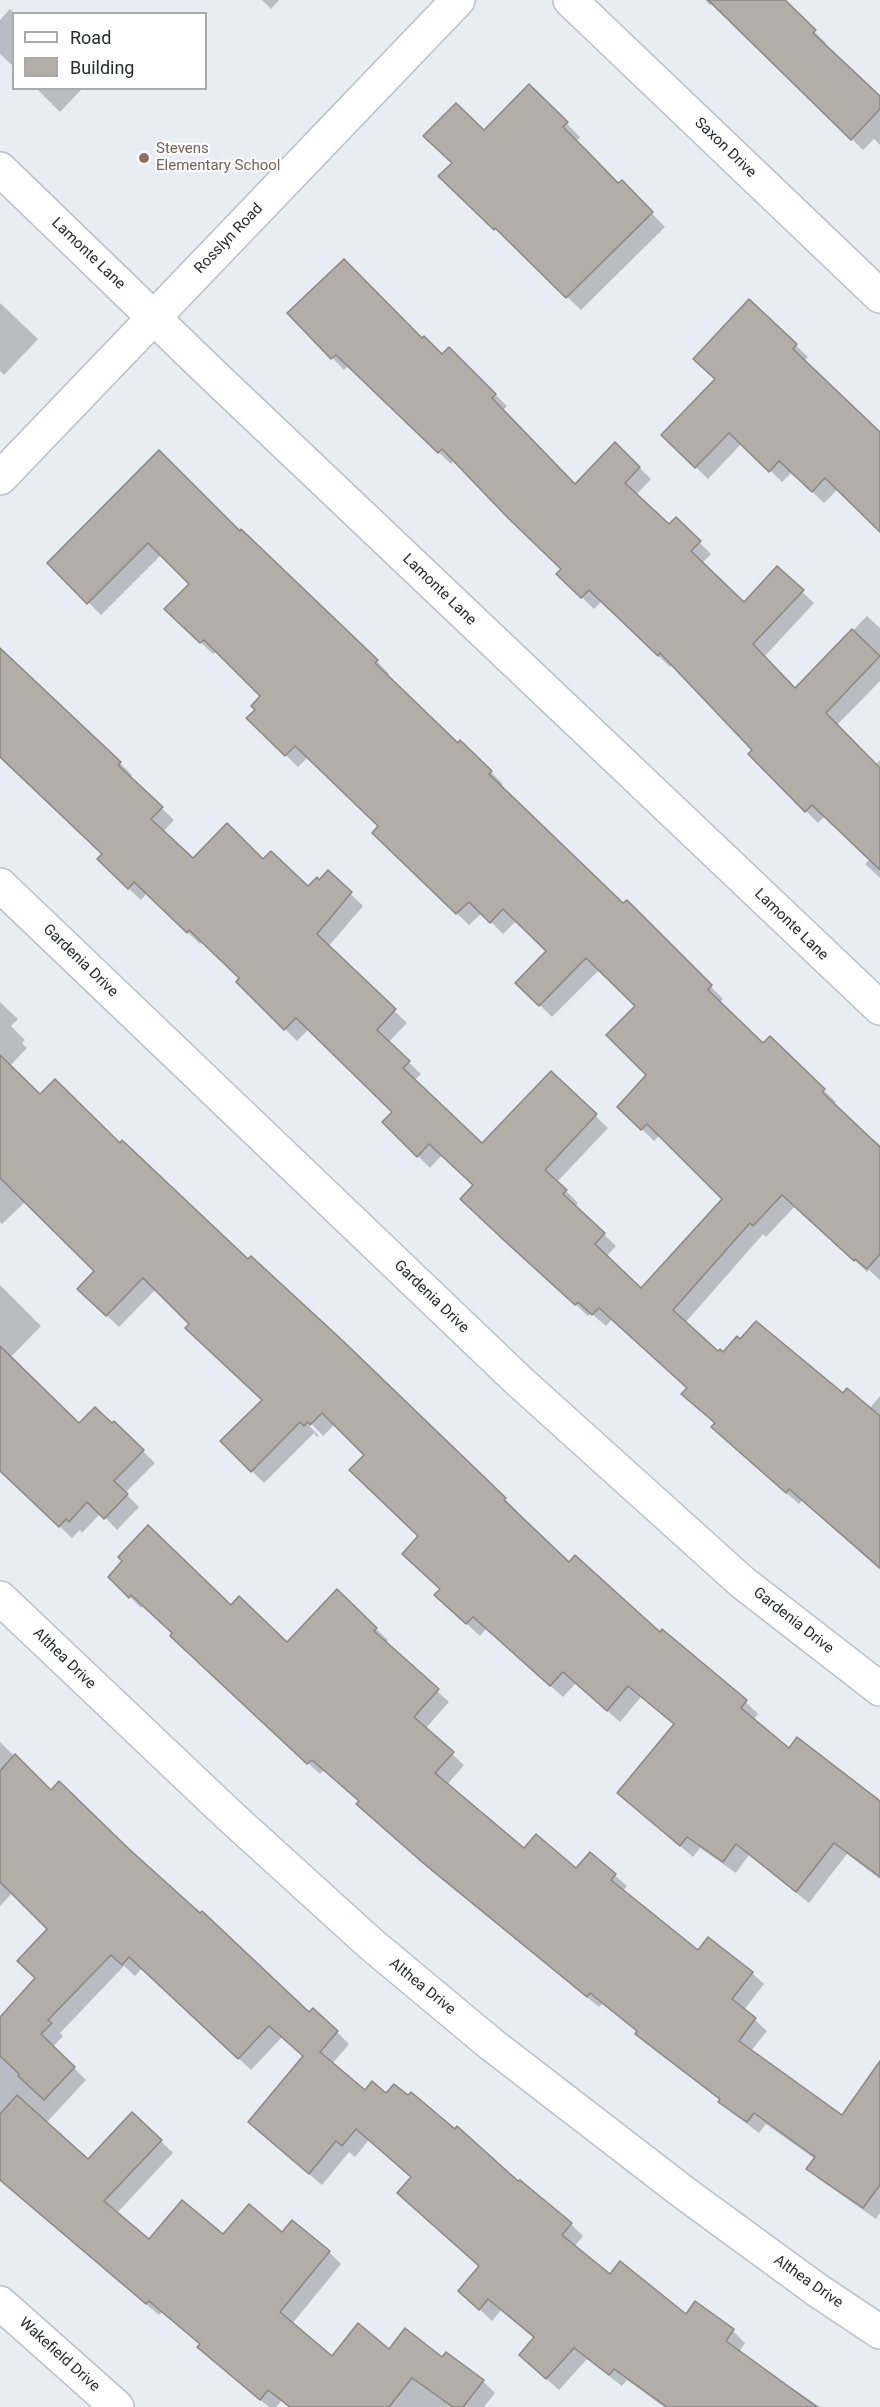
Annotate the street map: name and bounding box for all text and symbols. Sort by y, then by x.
legend [12,12,207,90]
text: Road [70,27,111,48]
text: Building [70,57,134,78]
street label: Saxon Drive [690,114,760,182]
place label: Stevens Elementary School [156,140,280,175]
marker: Stevens Elementary School [137,151,151,165]
street label: Rosslyn Road [191,200,267,278]
street label: Lamonte Lane [47,214,129,294]
street label: Lamonte Lane [398,550,480,630]
street label: Lamonte Lane [750,885,832,965]
street label: Gardenia Drive [39,921,121,1001]
street label: Gardenia Drive [390,1257,472,1337]
street label: Gardenia Drive [749,1584,837,1658]
street label: Althea Drive [29,1625,99,1693]
street label: Althea Drive [385,1955,459,2019]
street label: Althea Drive [770,2252,846,2312]
street label: Wakefield Drive [15,2314,103,2396]

